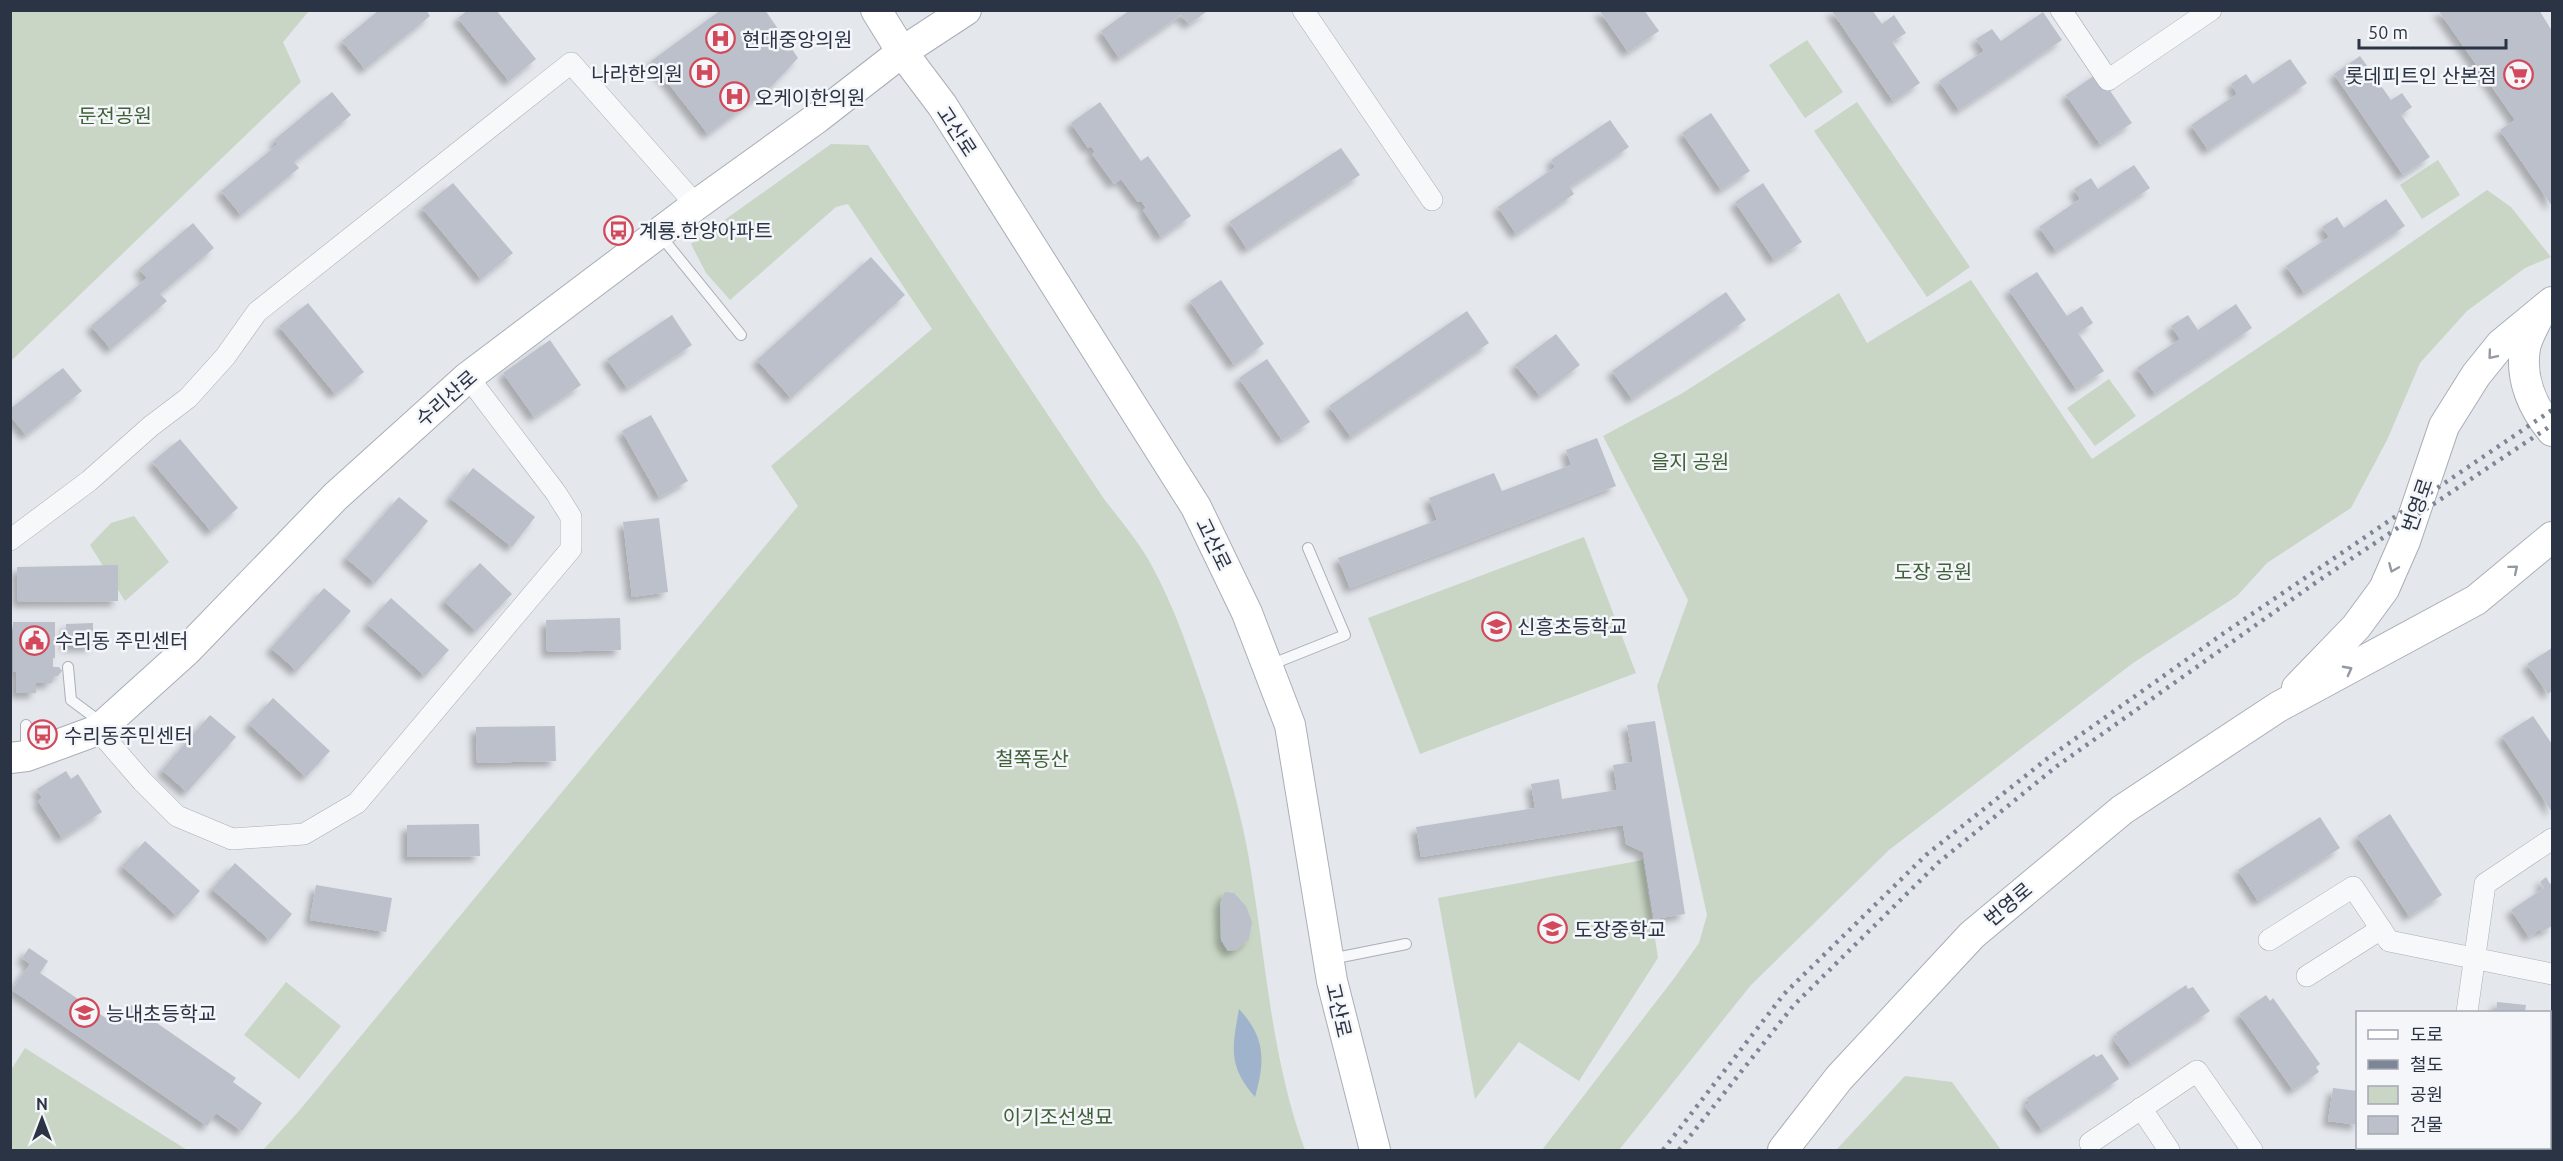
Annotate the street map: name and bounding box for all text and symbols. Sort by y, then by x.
scale bar [2359,12,2506,50]
text: 50 m [2368,22,2408,42]
hospital icon: 현대중앙의원 [705,23,737,55]
place label: 현대중앙의원 [742,28,852,51]
hospital icon: 나라한의원 [688,57,720,89]
supermarket icon: 롯데피트인 산본점 [2502,59,2534,91]
place label: 나라한의원 [591,62,683,85]
place label: 롯데피트인 산본점 [2345,64,2497,87]
hospital icon: 오케이한의원 [718,81,750,113]
place label: 오케이한의원 [755,86,865,109]
street label: 고산로 [932,102,982,160]
park label: 둔전공원 [78,104,152,127]
bus stop icon: 계룡.한양아파트 [602,214,634,246]
place label: 계룡.한양아파트 [639,219,773,242]
one-way arrow [2489,348,2500,359]
street label: 수리산로 [411,365,481,431]
park label: 을지 공원 [1651,450,1729,473]
street label: 번영로 [2397,475,2437,535]
street label: 고산로 [1192,514,1236,574]
park label: 도장 공원 [1894,560,1972,583]
one-way arrow [2388,561,2400,572]
one-way arrow [2507,565,2518,576]
school or university icon: 신흥초등학교 [1480,610,1512,642]
place label: 신흥초등학교 [1517,615,1627,638]
public building icon: 수리동 주민센터 [18,624,50,656]
place label: 수리동 주민센터 [55,629,188,652]
one-way arrow [2342,666,2353,677]
bus stop icon: 수리동주민센터 [27,719,59,751]
place label: 수리동주민센터 [64,724,193,747]
park label: 철쭉동산 [995,747,1069,770]
street label: 번영로 [1979,877,2037,931]
school or university icon: 도장중학교 [1537,913,1569,945]
place label: 도장중학교 [1574,918,1666,941]
street label: 고산로 [1322,981,1356,1039]
school or university icon: 능내초등학교 [69,997,101,1029]
place label: 능내초등학교 [106,1002,216,1025]
legend [2356,1011,2551,1149]
text: 도로 [2410,1024,2443,1044]
text: 철도 [2410,1054,2443,1074]
text: 공원 [2410,1084,2443,1104]
north arrow [12,1089,72,1149]
text: N [36,1095,48,1113]
park label: 이기조선생묘 [1003,1105,1113,1128]
text: 건물 [2410,1114,2443,1134]

